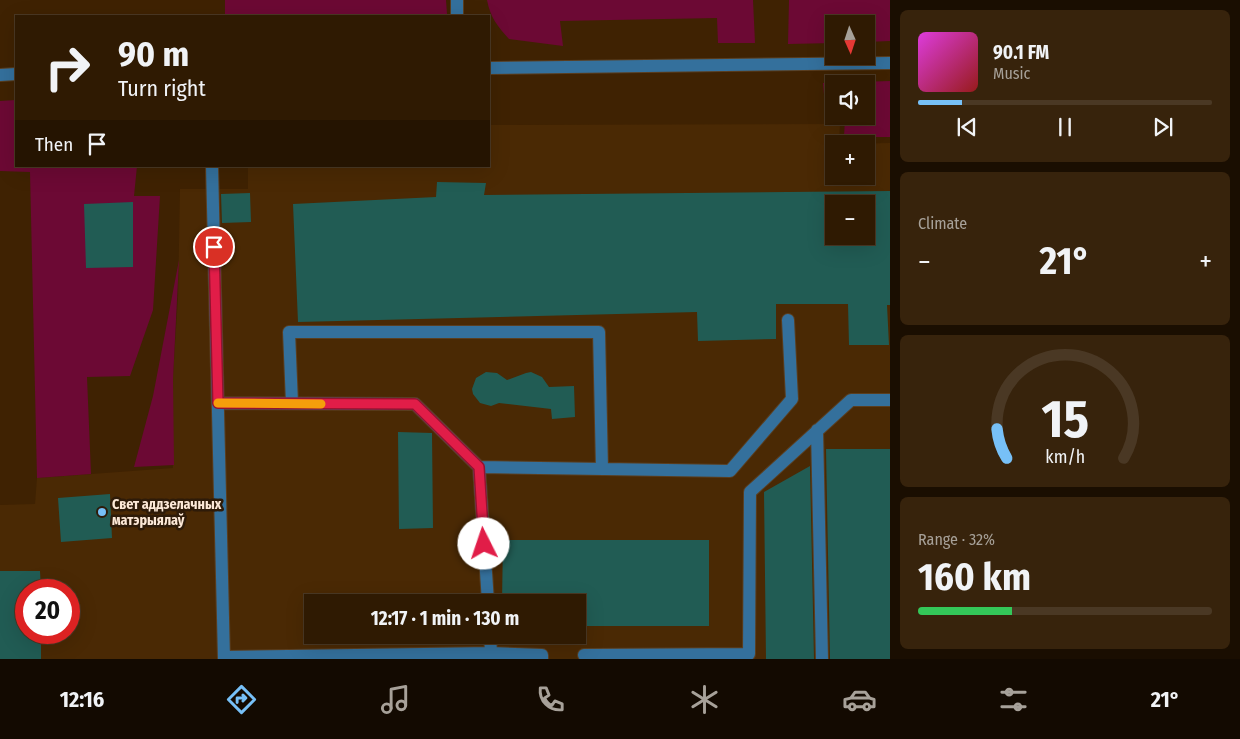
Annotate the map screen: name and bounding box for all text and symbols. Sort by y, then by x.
north arrow [825,15,875,65]
map controls [825,15,875,245]
text: 90 m [118,33,189,75]
icon: right [35,35,100,100]
text: 90.1 FM [993,41,1049,64]
text: Music [993,64,1030,83]
text: Turn right [118,75,206,102]
button: sound [825,75,875,125]
icon: previous [953,113,981,141]
icon: pause [1051,113,1079,141]
icon: next [1149,113,1177,141]
icon: arrive [83,130,111,158]
text: Then [35,133,73,156]
button: + [825,135,875,185]
button: − [825,195,875,245]
text: Climate [918,214,967,233]
pin [193,226,235,268]
icon: arrive [200,233,228,261]
text: 21° [1040,238,1090,284]
text: − [918,245,931,278]
text: + [1199,245,1212,278]
text: 15 [1041,388,1089,451]
text: km/h [1045,446,1085,468]
place label: Свет аддзелачных матэрыялаў [112,496,222,529]
marker: Свет аддзелачных матэрыялаў [96,506,108,518]
position arrow [457,517,509,569]
text: Range · 32% [918,530,995,549]
text: 160 km [918,554,1031,600]
speed limit sign: 20 [15,579,80,644]
text: 12:17 · 1 min · 130 m [371,607,519,630]
icon: directions [224,682,259,717]
icon: music [378,682,413,717]
icon: phone [533,682,568,717]
icon: climate [687,682,722,717]
icon: car [842,682,877,717]
icon: filters [996,682,1031,717]
text: 12:16 [60,686,104,713]
text: 21° [1151,686,1180,713]

